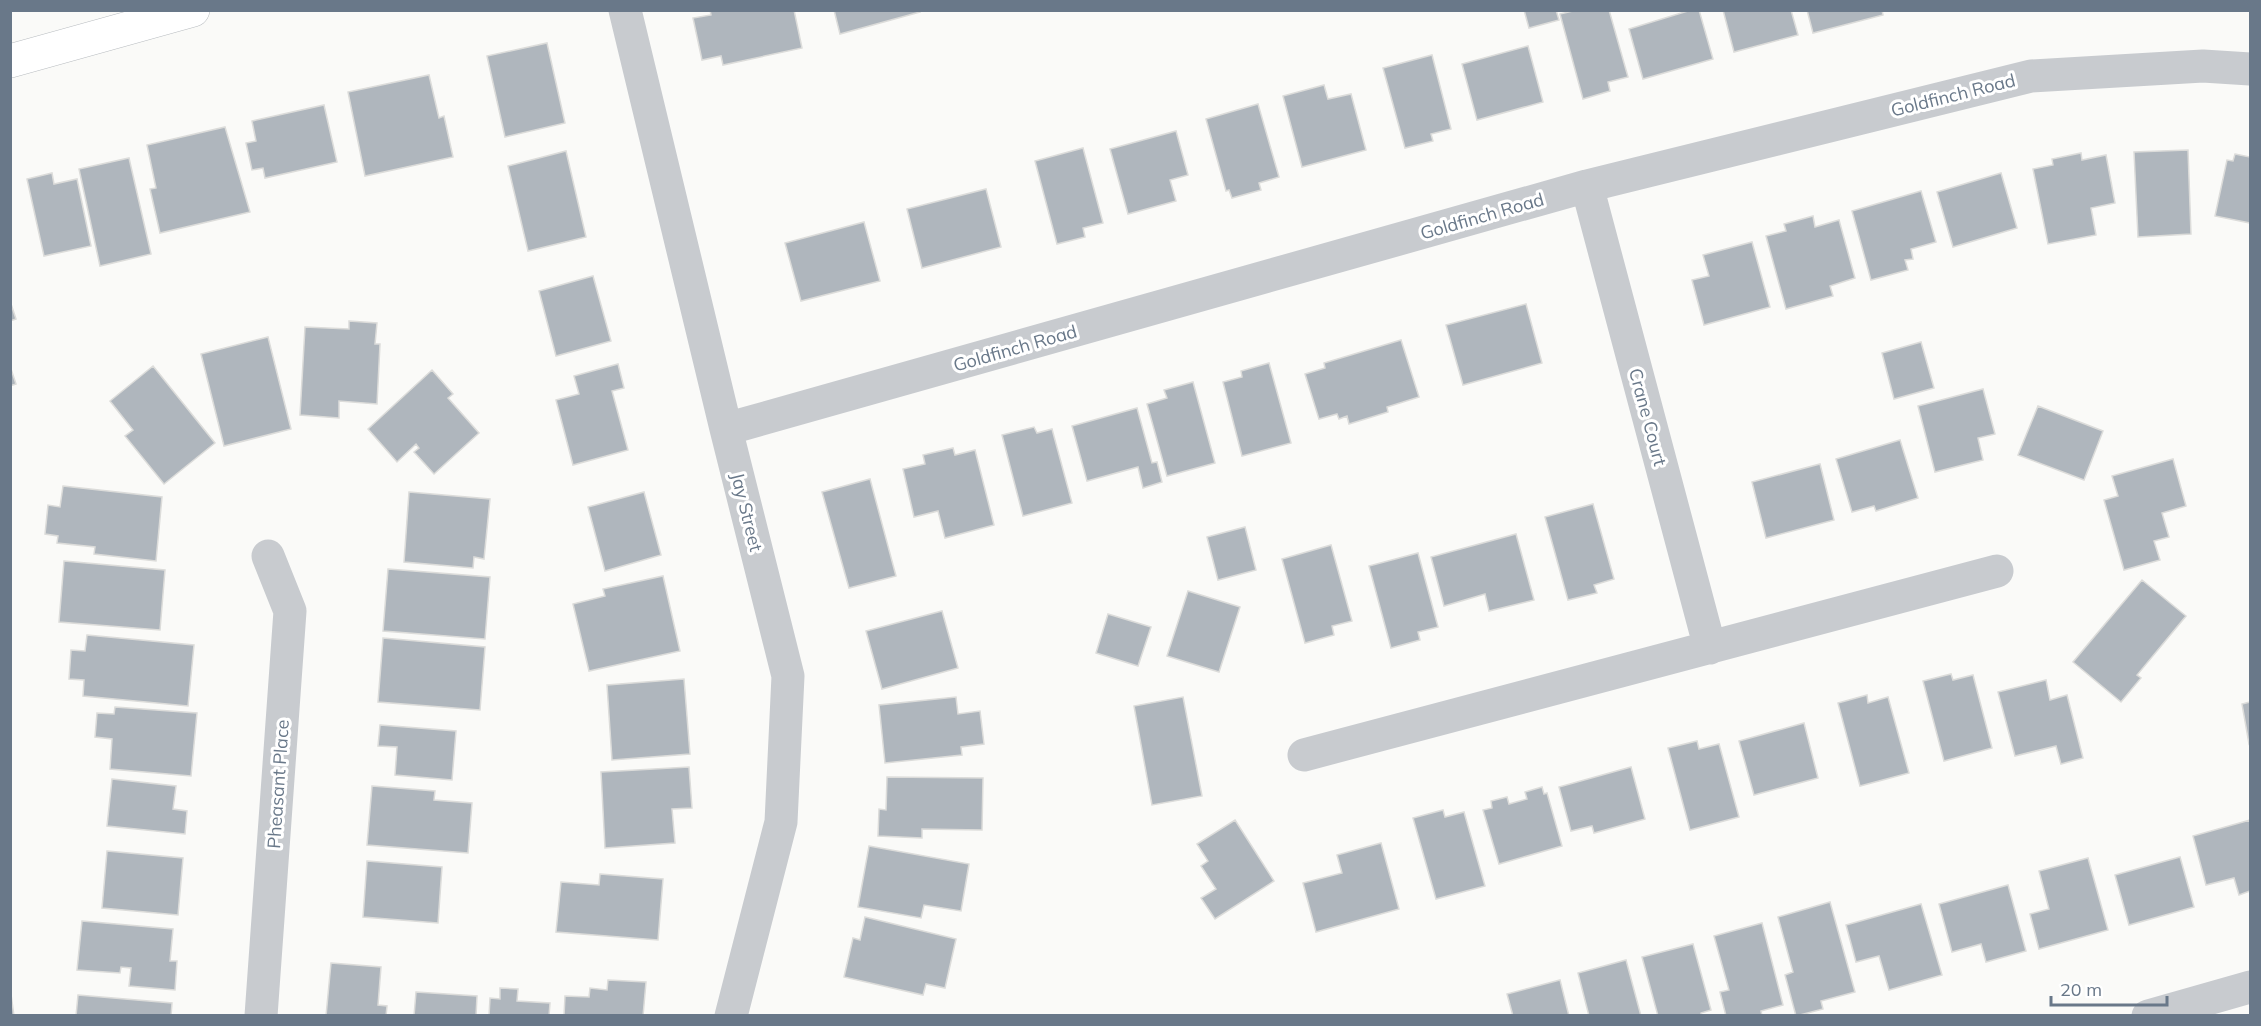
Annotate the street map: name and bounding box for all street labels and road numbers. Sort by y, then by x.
street label: Goldfinch Road [1888,68,2018,122]
street label: Goldfinch Road [1417,187,1547,245]
street label: Goldfinch Road [950,319,1080,377]
street label: Crane Court [1624,366,1672,468]
street label: Jay Street [726,470,768,554]
street label: Pheasant Place [262,719,294,849]

